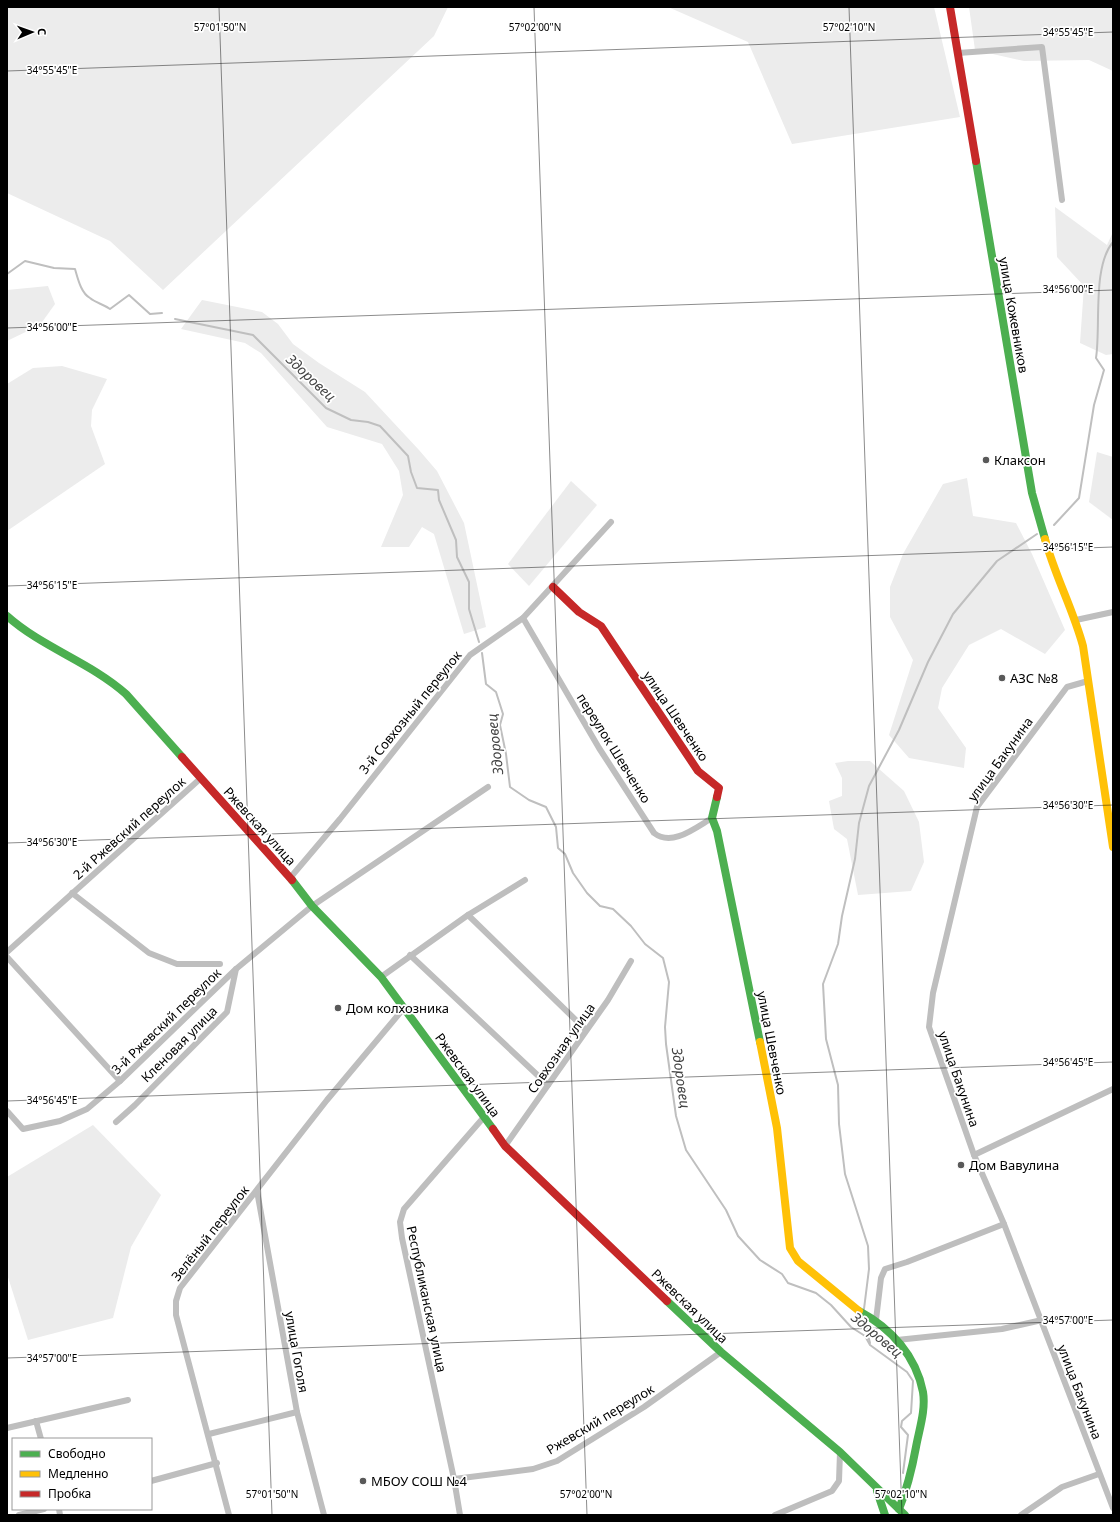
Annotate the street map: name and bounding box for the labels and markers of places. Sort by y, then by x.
place label: Клаксон [994,451,1046,469]
marker: Клаксон [981,455,991,465]
place label: АЗС №8 [1010,669,1058,687]
marker: АЗС №8 [997,673,1007,683]
place label: Дом колхозника [346,999,449,1017]
marker: Дом колхозника [333,1003,343,1013]
place label: Дом Вавулина [969,1156,1059,1174]
marker: Дом Вавулина [956,1160,966,1170]
place label: МБОУ СОШ №4 [371,1472,468,1490]
marker: МБОУ СОШ №4 [358,1476,368,1486]

